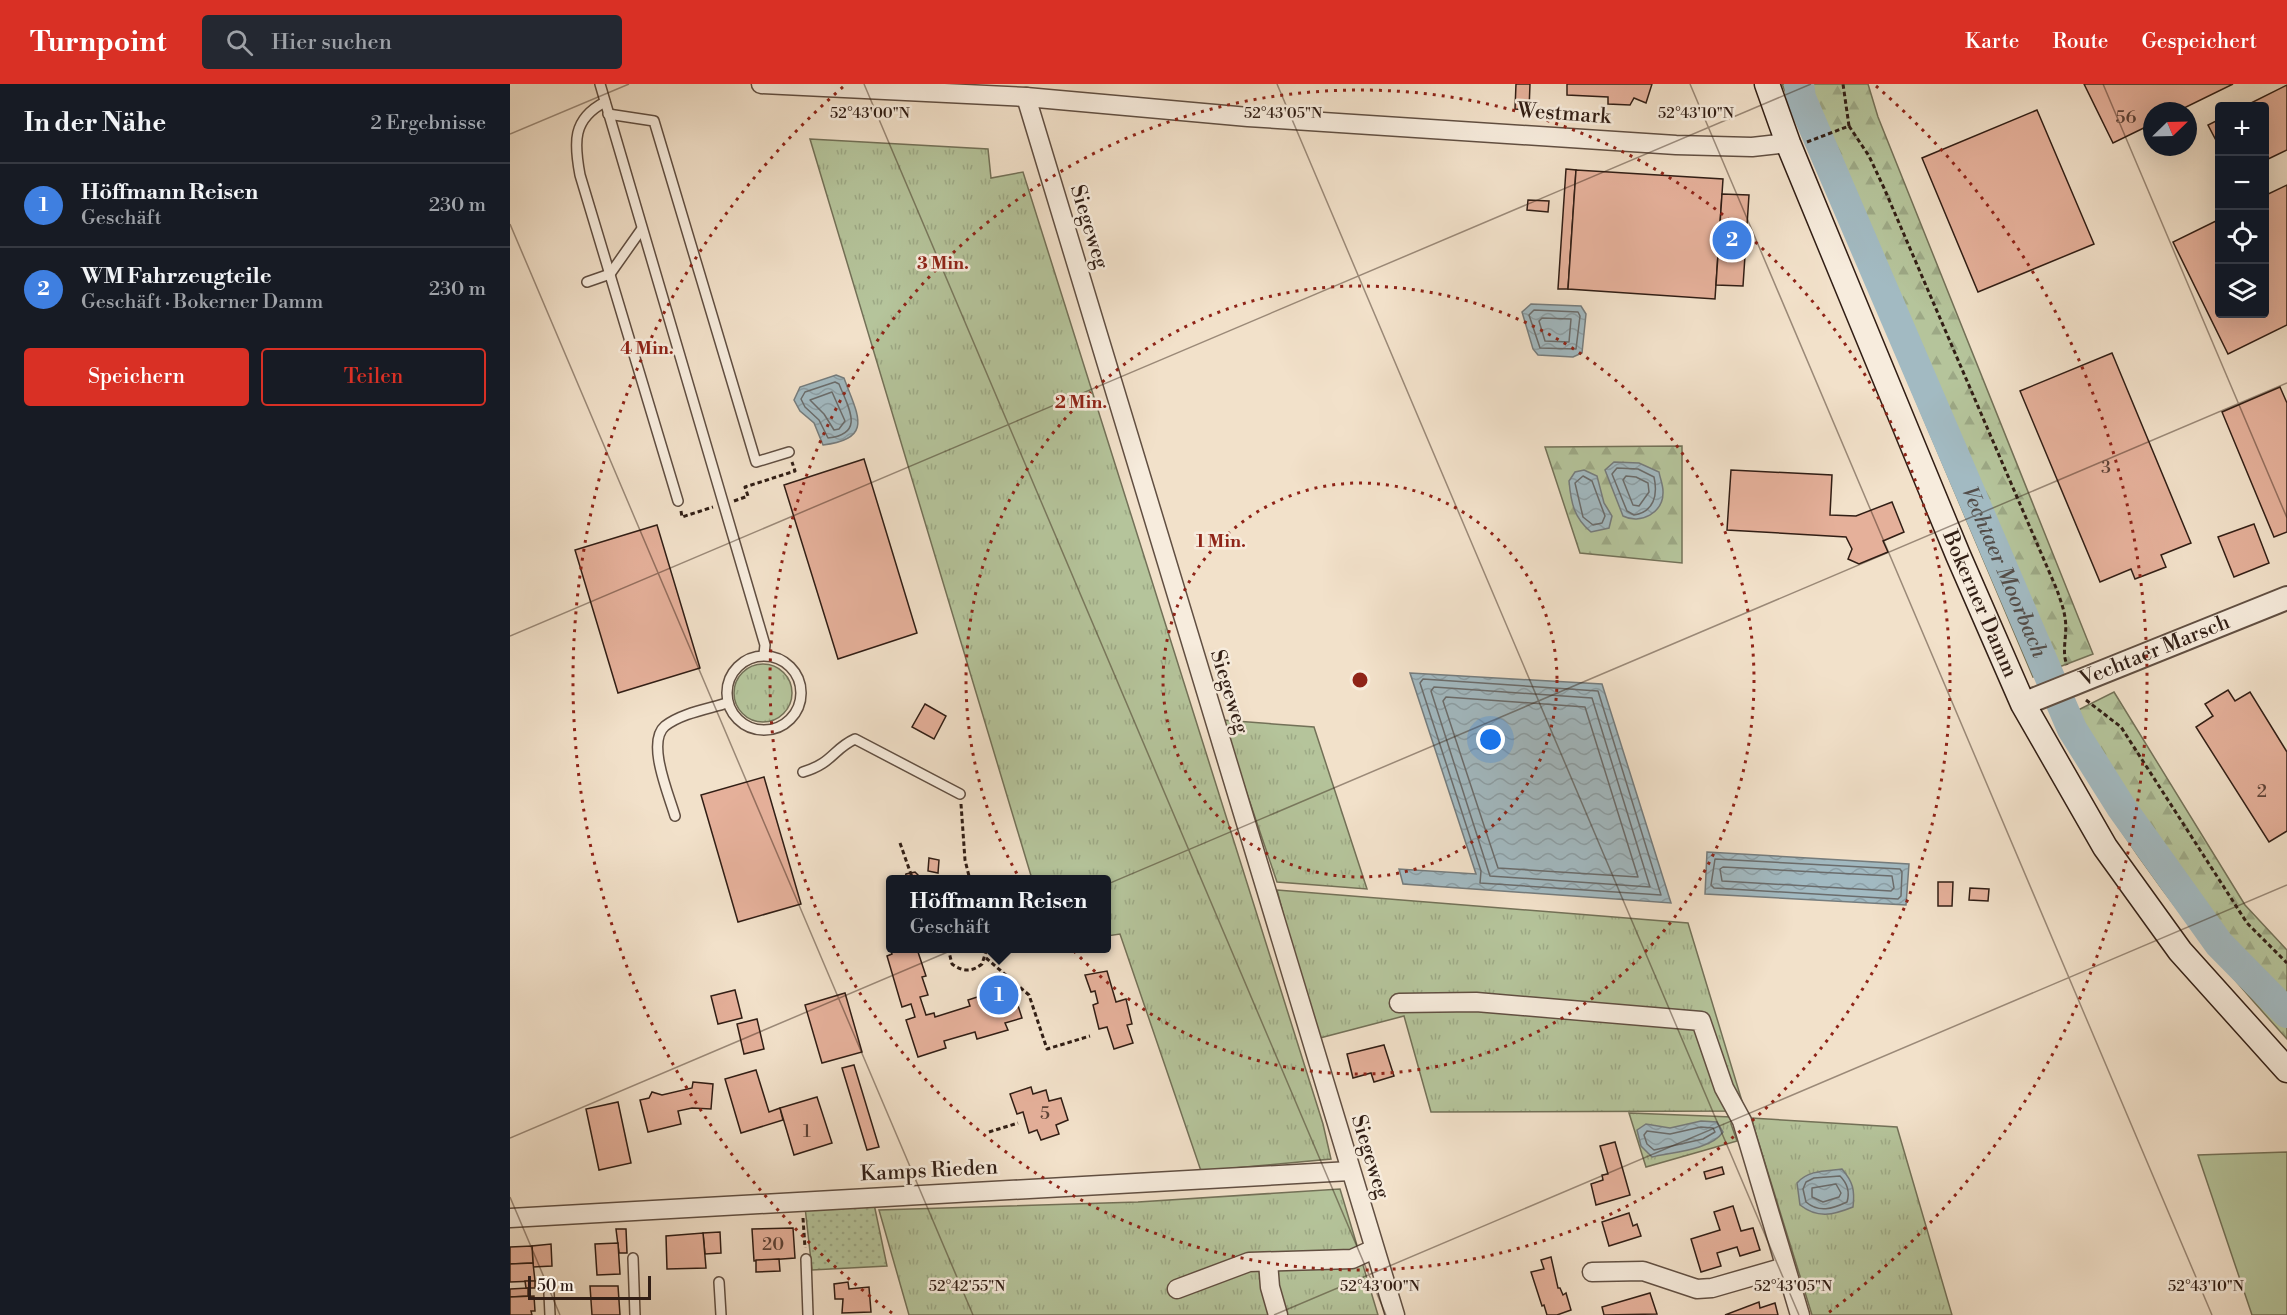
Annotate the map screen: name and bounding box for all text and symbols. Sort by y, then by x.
search box [202,15,622,69]
text: Turnpoint [30,25,166,60]
icon: search [223,26,256,59]
text: Hier suchen [271,29,392,56]
text: Karte [1965,29,2019,55]
text: Route [2052,29,2108,55]
text: Gespeichert [2141,29,2257,55]
street label: Westmark [1515,98,1613,130]
north arrow [2143,102,2197,156]
map controls [2215,102,2269,318]
button: + [2215,102,2269,156]
text: 52°43'00"N [830,104,910,123]
text: 52°43'05"N [1244,104,1322,123]
text: 52°43'10"N [1658,104,1734,123]
house number: 56 [2116,106,2137,129]
text: In der Nähe [24,107,166,139]
text: 2 Ergebnisse [370,111,486,136]
button: − [2215,156,2269,210]
text: Höffmann Reisen [81,179,258,206]
street label: Siegeweg [1064,182,1114,272]
text: 1 [39,193,48,218]
text: 230 m [429,193,486,218]
text: Geschäft [81,206,162,231]
button: locate [2215,210,2269,264]
pin: 2 [1712,218,1752,262]
text: 3 Min. [917,252,969,275]
text: WM Fahrzeugteile [81,263,271,290]
button: layers [2215,264,2269,318]
text: 2 [37,277,50,302]
text: 230 m [429,277,486,302]
text: Geschäft · Bokerner Damm [81,290,323,315]
text: 4 Min. [620,337,674,360]
button: Speichern [24,348,249,406]
button: Teilen [261,348,486,406]
text: 2 Min. [1055,391,1107,414]
house number: 3 [2101,456,2111,479]
water label: Vechtaer Moorbach [1956,482,2054,663]
street label: Bokerner Damm [1936,526,2023,682]
text: 1 Min. [1196,530,1246,553]
street label: Vechtaer Marsch [2075,609,2234,693]
street label: Siegeweg [1204,647,1254,737]
centre of rings [1350,670,1370,690]
your location [1476,725,1505,754]
house number: 2 [2257,780,2267,803]
popup [886,875,1111,953]
text: Höffmann Reisen [910,888,1087,915]
text: Geschäft [910,915,990,940]
pin: 1 [980,972,1018,1018]
house number: 5 [1040,1102,1050,1125]
street label: Siegeweg [1345,1112,1395,1202]
house number: 1 [803,1120,811,1143]
street label: Kamps Rieden [859,1154,999,1188]
house number: 20 [762,1233,784,1256]
scale bar [528,1273,651,1300]
text: 50 m [537,1276,574,1296]
text: 52°42'55"N [929,1277,1005,1296]
text: 52°43'00"N [1340,1277,1420,1296]
text: 52°43'05"N [1754,1277,1832,1296]
text: 52°43'10"N [2168,1277,2244,1296]

